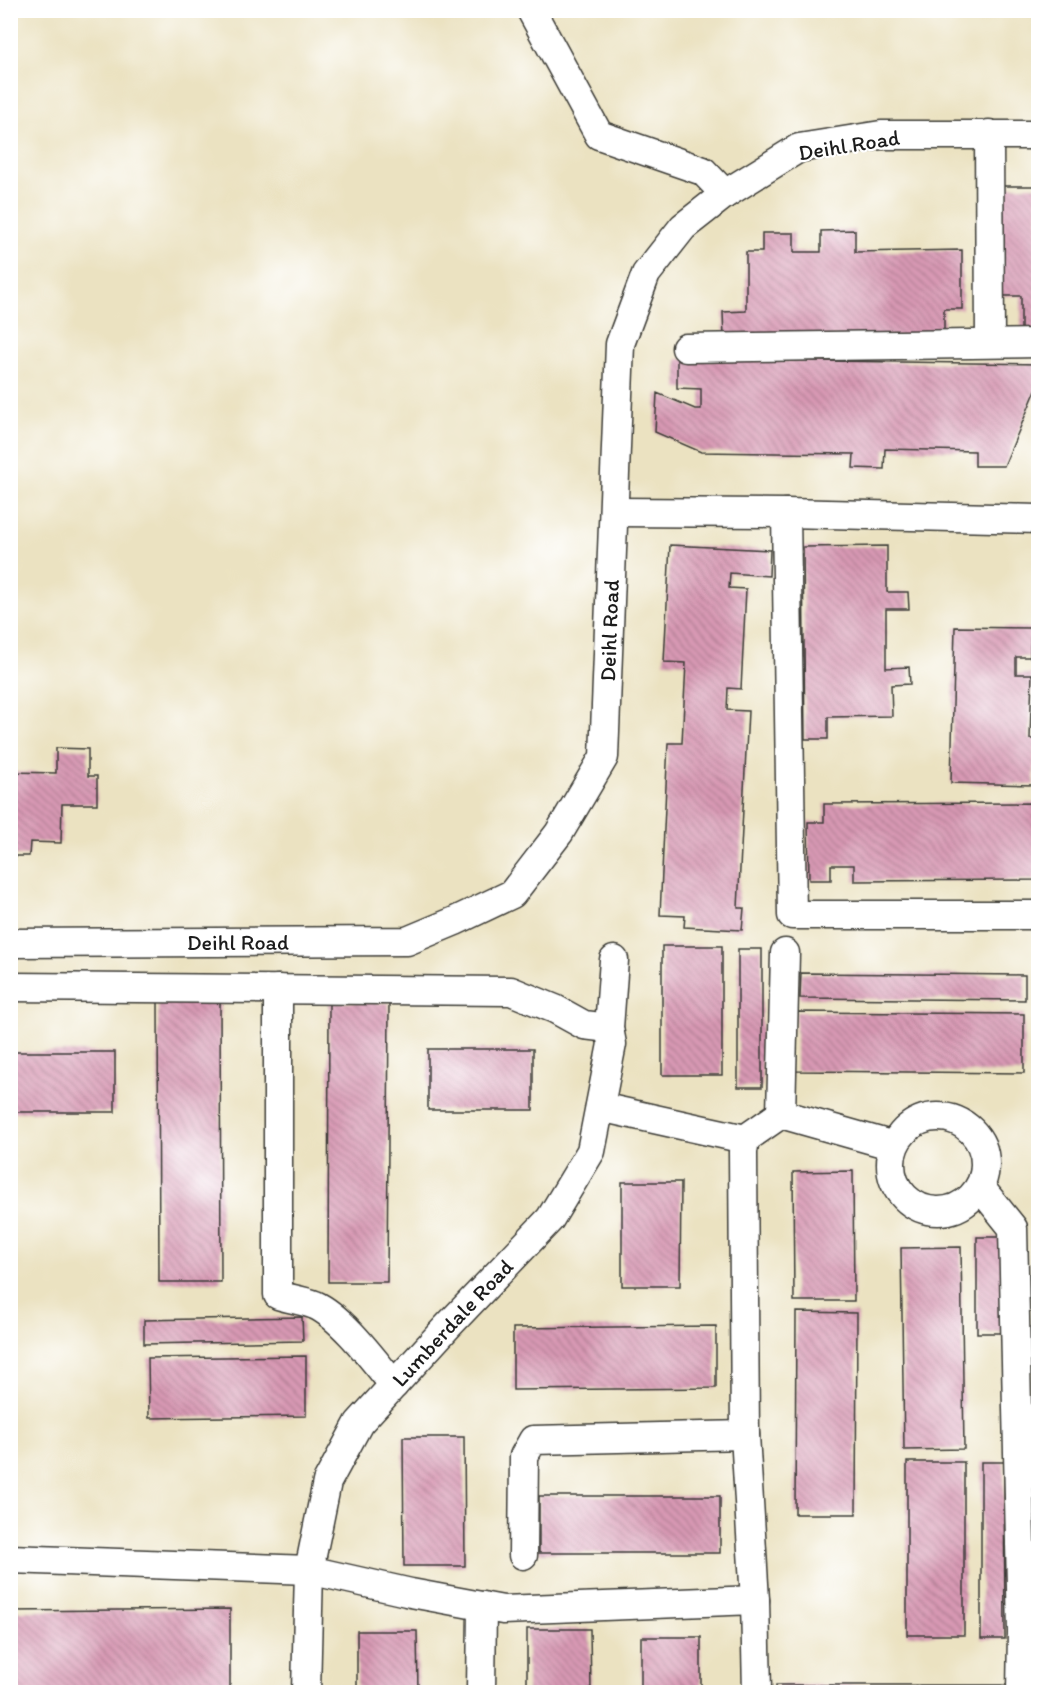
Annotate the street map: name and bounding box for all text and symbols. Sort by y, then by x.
street label: Deihl Road [797,124,901,166]
street label: Deihl Road [593,579,624,682]
street label: Deihl Road [187,928,289,956]
street label: Lumberdale Road [386,1253,519,1392]

